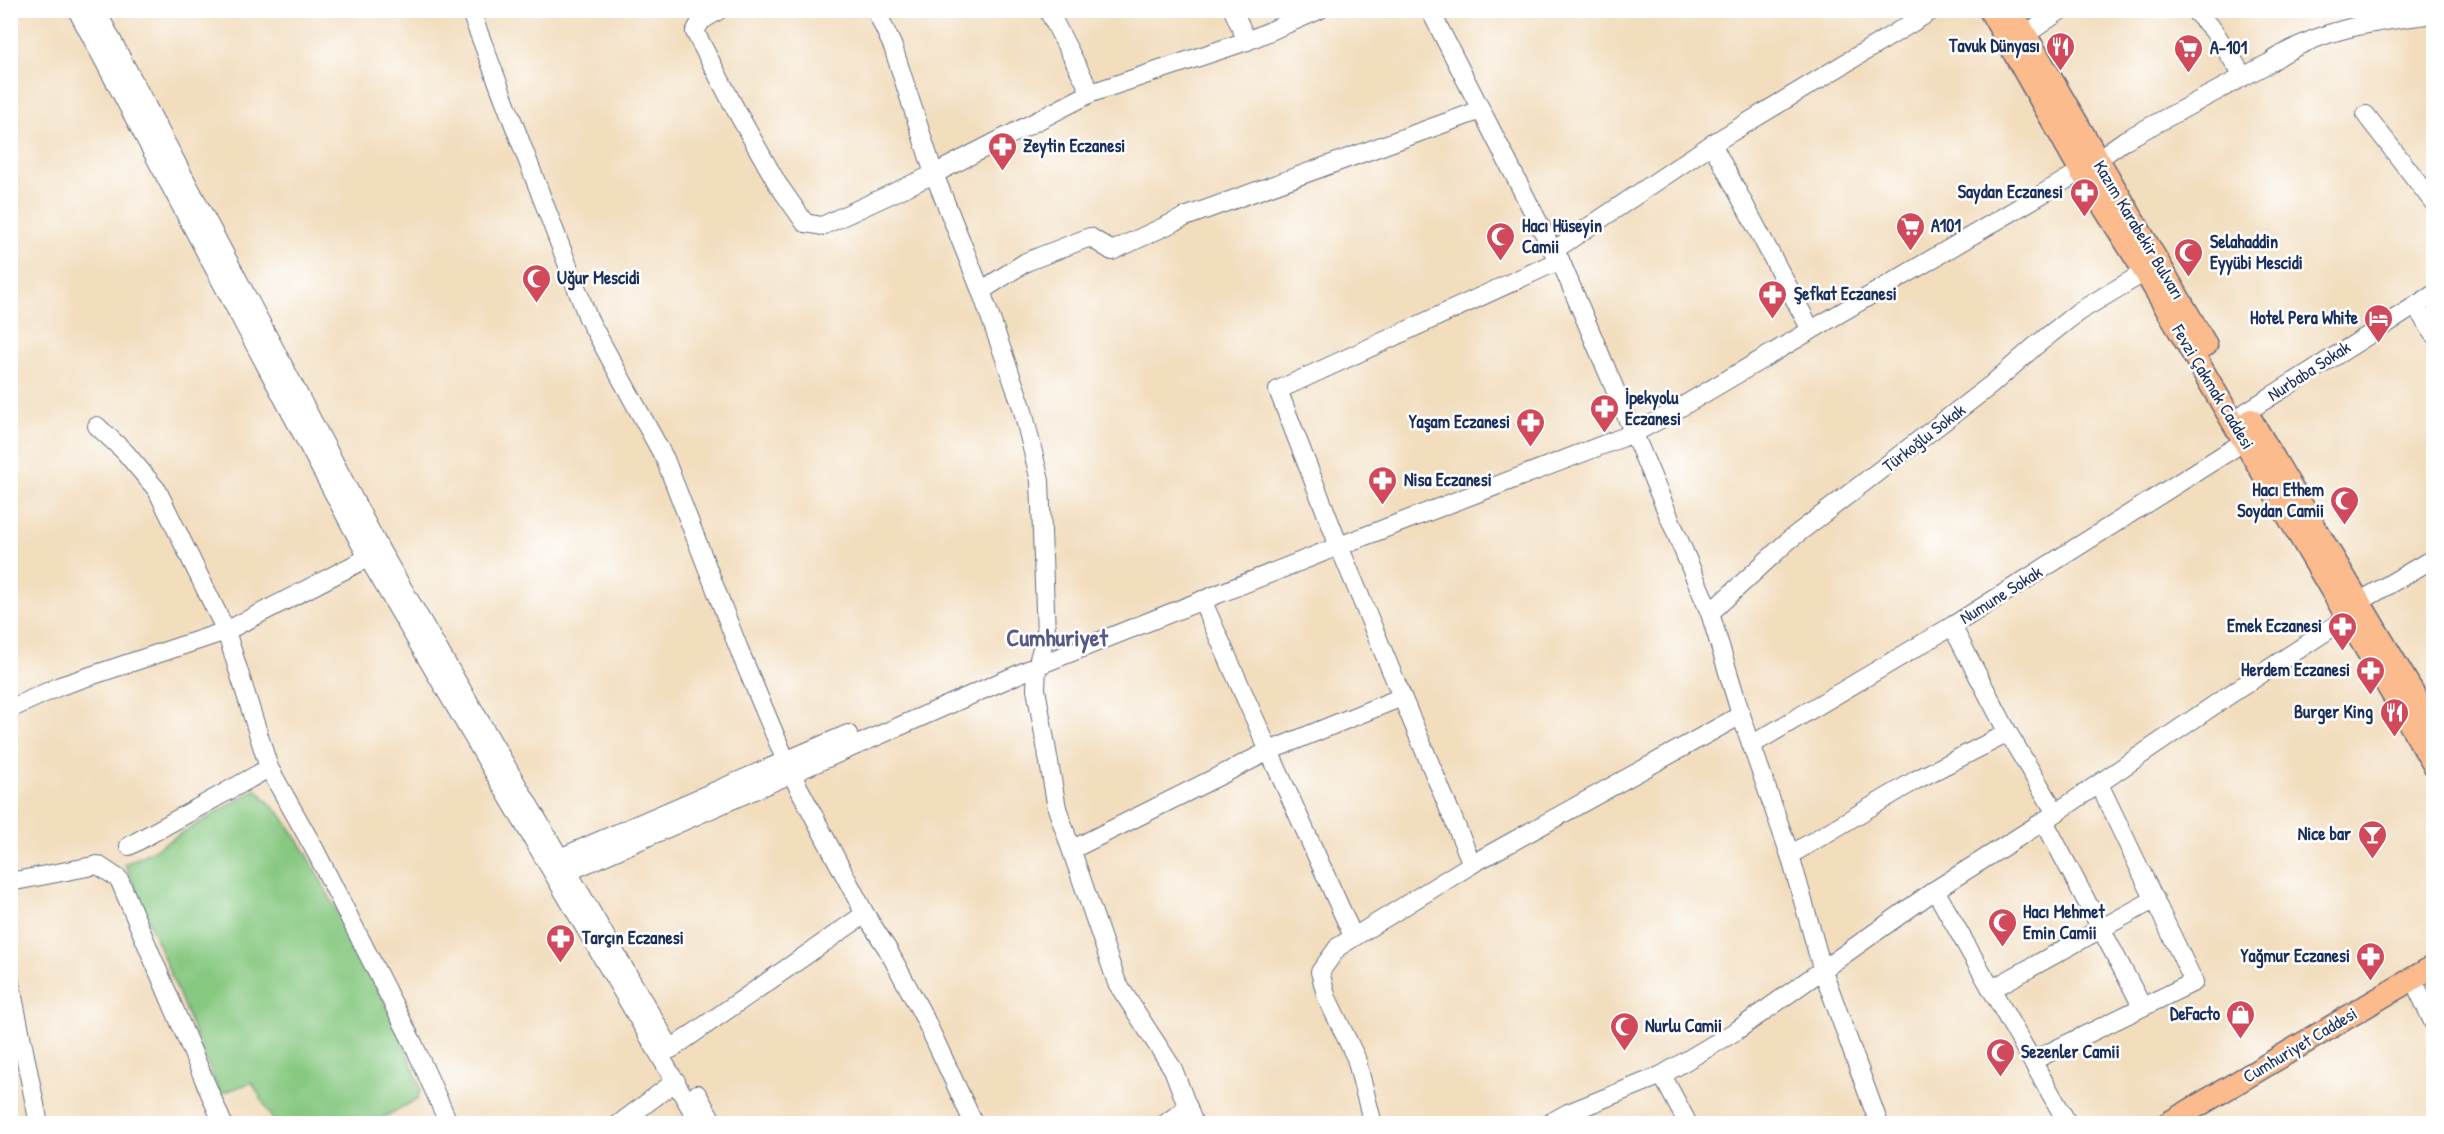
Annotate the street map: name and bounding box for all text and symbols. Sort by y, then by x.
restaurant icon: Tavuk Dünyası [2045,30,2077,72]
supermarket icon: A-101 [2173,32,2205,74]
place label: Tavuk Dünyası [1948,33,2040,59]
place label: A-101 [2210,35,2248,60]
pharmacy icon: Zeytin Eczanesi [986,130,1018,172]
place label: Zeytin Eczanesi [1023,133,1125,159]
street label: Kazım Karabekir Bulvarı [2088,155,2191,304]
pharmacy icon: Saydan Eczanesi [2068,176,2100,218]
place label: Saydan Eczanesi [1958,179,2063,205]
supermarket icon: A101 [1894,210,1926,252]
place label: Hacı Hüseyin Camii [1522,213,1602,259]
place label: A101 [1931,213,1961,238]
mosque icon: Hacı Hüseyin Camii [1485,220,1517,262]
place label: Selahaddin Eyyübi Mescidi [2210,229,2303,276]
mosque icon: Selahaddin Eyyübi Mescidi [2173,236,2205,278]
mosque icon: Uğur Mescidi [520,262,552,304]
place label: Uğur Mescidi [557,265,640,291]
pharmacy icon: Şefkat Eczanesi [1757,278,1789,320]
place label: Şefkat Eczanesi [1794,281,1897,306]
hotel icon: Hotel Pera White [2363,302,2395,344]
place label: Hotel Pera White [2250,305,2359,330]
street label: Fevzi Çakmak Caddesi [2166,319,2261,454]
street label: Nurbaba Sokak [2262,334,2356,407]
place label: İpekyolu Eczanesi [1625,385,1681,431]
pharmacy icon: İpekyolu Eczanesi [1588,392,1620,434]
street label: Türkoğlu Sokak [1877,397,1971,478]
pharmacy icon: Yaşam Eczanesi [1515,406,1547,448]
place label: Yaşam Eczanesi [1409,409,1510,434]
pharmacy icon: Nisa Eczanesi [1367,464,1399,506]
place label: Nisa Eczanesi [1404,467,1492,492]
place label: Hacı Ethem Soydan Camii [2237,477,2324,524]
mosque icon: Hacı Ethem Soydan Camii [2329,484,2361,526]
street label: Numune Sokak [1955,559,2047,630]
pharmacy icon: Emek Eczanesi [2327,610,2359,652]
place label: Emek Eczanesi [2227,613,2322,638]
district label: Cumhuriyet [1006,621,1108,654]
pharmacy icon: Herdem Eczanesi [2355,654,2387,696]
place label: Herdem Eczanesi [2241,657,2350,682]
restaurant icon: Burger King [2378,696,2410,738]
place label: Burger King [2294,699,2373,725]
bar icon: Nice bar [2356,818,2388,860]
place label: Nice bar [2298,821,2351,846]
place label: Hacı Mehmet Emin Camii [2023,899,2105,945]
mosque icon: Hacı Mehmet Emin Camii [1986,906,2018,948]
pharmacy icon: Tarçın Eczanesi [545,922,577,964]
place label: Tarçın Eczanesi [581,925,684,950]
pharmacy icon: Yağmur Eczanesi [2355,940,2387,982]
place label: Yağmur Eczanesi [2241,943,2350,969]
shop icon: DeFacto [2225,998,2257,1040]
place label: DeFacto [2170,1001,2221,1026]
street label: Cumhuriyet Caddesi [2238,1001,2362,1089]
mosque icon: Nurlu Camii [1608,1010,1640,1052]
place label: Nurlu Camii [1645,1013,1722,1038]
mosque icon: Sezenler Camii [1984,1036,2016,1078]
place label: Sezenler Camii [2021,1039,2120,1064]

